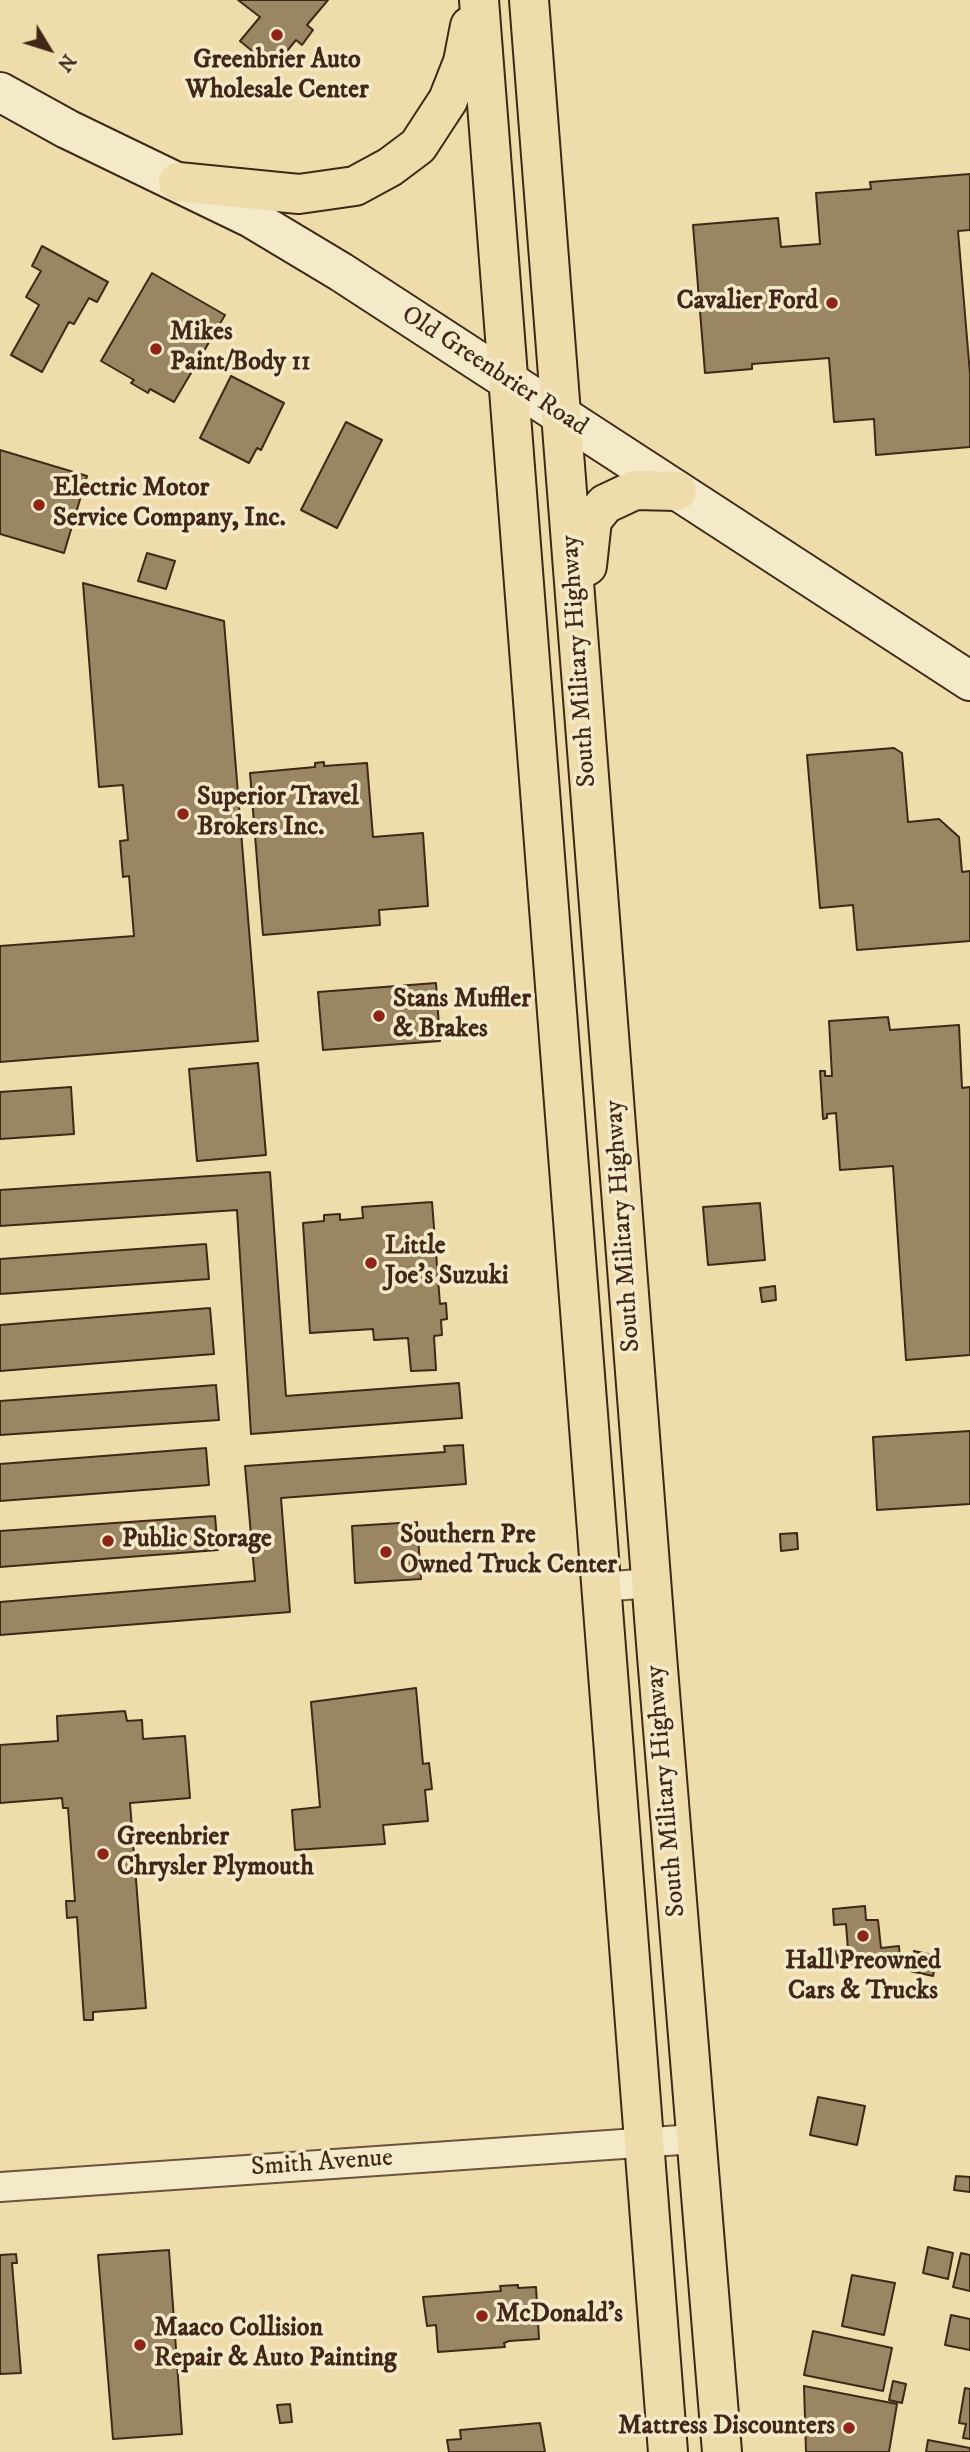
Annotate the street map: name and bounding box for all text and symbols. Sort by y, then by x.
north arrow [14,14,84,84]
marker: Greenbrier Auto Wholesale Center [269,27,285,43]
place label: Greenbrier Auto Wholesale Center [185,46,369,108]
text: N [52,49,80,75]
place label: Cavalier Ford [677,287,818,319]
marker: Cavalier Ford [824,295,840,311]
street label: Old Greenbrier Road [395,300,593,444]
place label: Mikes Paint/Body 11 [170,318,311,380]
marker: Mikes Paint/Body 11 [148,341,164,357]
place label: Electric Motor Service Company, Inc. [53,474,286,536]
marker: Electric Motor Service Company, Inc. [31,497,47,513]
street label: South Military Highway [556,534,604,788]
place label: Superior Travel Brokers Inc. [197,783,359,844]
marker: Superior Travel Brokers Inc. [175,806,191,822]
place label: Stans Muffler & Brakes [393,985,531,1046]
marker: Stans Muffler & Brakes [371,1008,387,1024]
street label: South Military Highway [600,1099,648,1353]
place label: Little Joe's Suzuki [385,1232,508,1294]
marker: Little Joe's Suzuki [363,1255,379,1271]
place label: Southern Pre Owned Truck Center [400,1521,617,1582]
place label: Public Storage [122,1525,272,1557]
marker: Public Storage [100,1533,116,1549]
marker: Southern Pre Owned Truck Center [378,1544,394,1560]
street label: South Military Highway [640,1664,694,1918]
place label: Greenbrier Chrysler Plymouth [117,1823,314,1884]
marker: Greenbrier Chrysler Plymouth [95,1846,111,1862]
marker: Hall Preowned Cars & Trucks [855,1928,871,1944]
place label: Hall Preowned Cars & Trucks [785,1947,941,2008]
street label: Smith Avenue [250,2143,394,2185]
place label: McDonald's [496,2300,623,2332]
marker: McDonald's [474,2308,490,2324]
place label: Maaco Collision Repair & Auto Painting [154,2314,397,2376]
marker: Maaco Collision Repair & Auto Painting [132,2337,148,2353]
place label: Mattress Discounters [618,2412,835,2444]
marker: Mattress Discounters [841,2420,857,2436]

